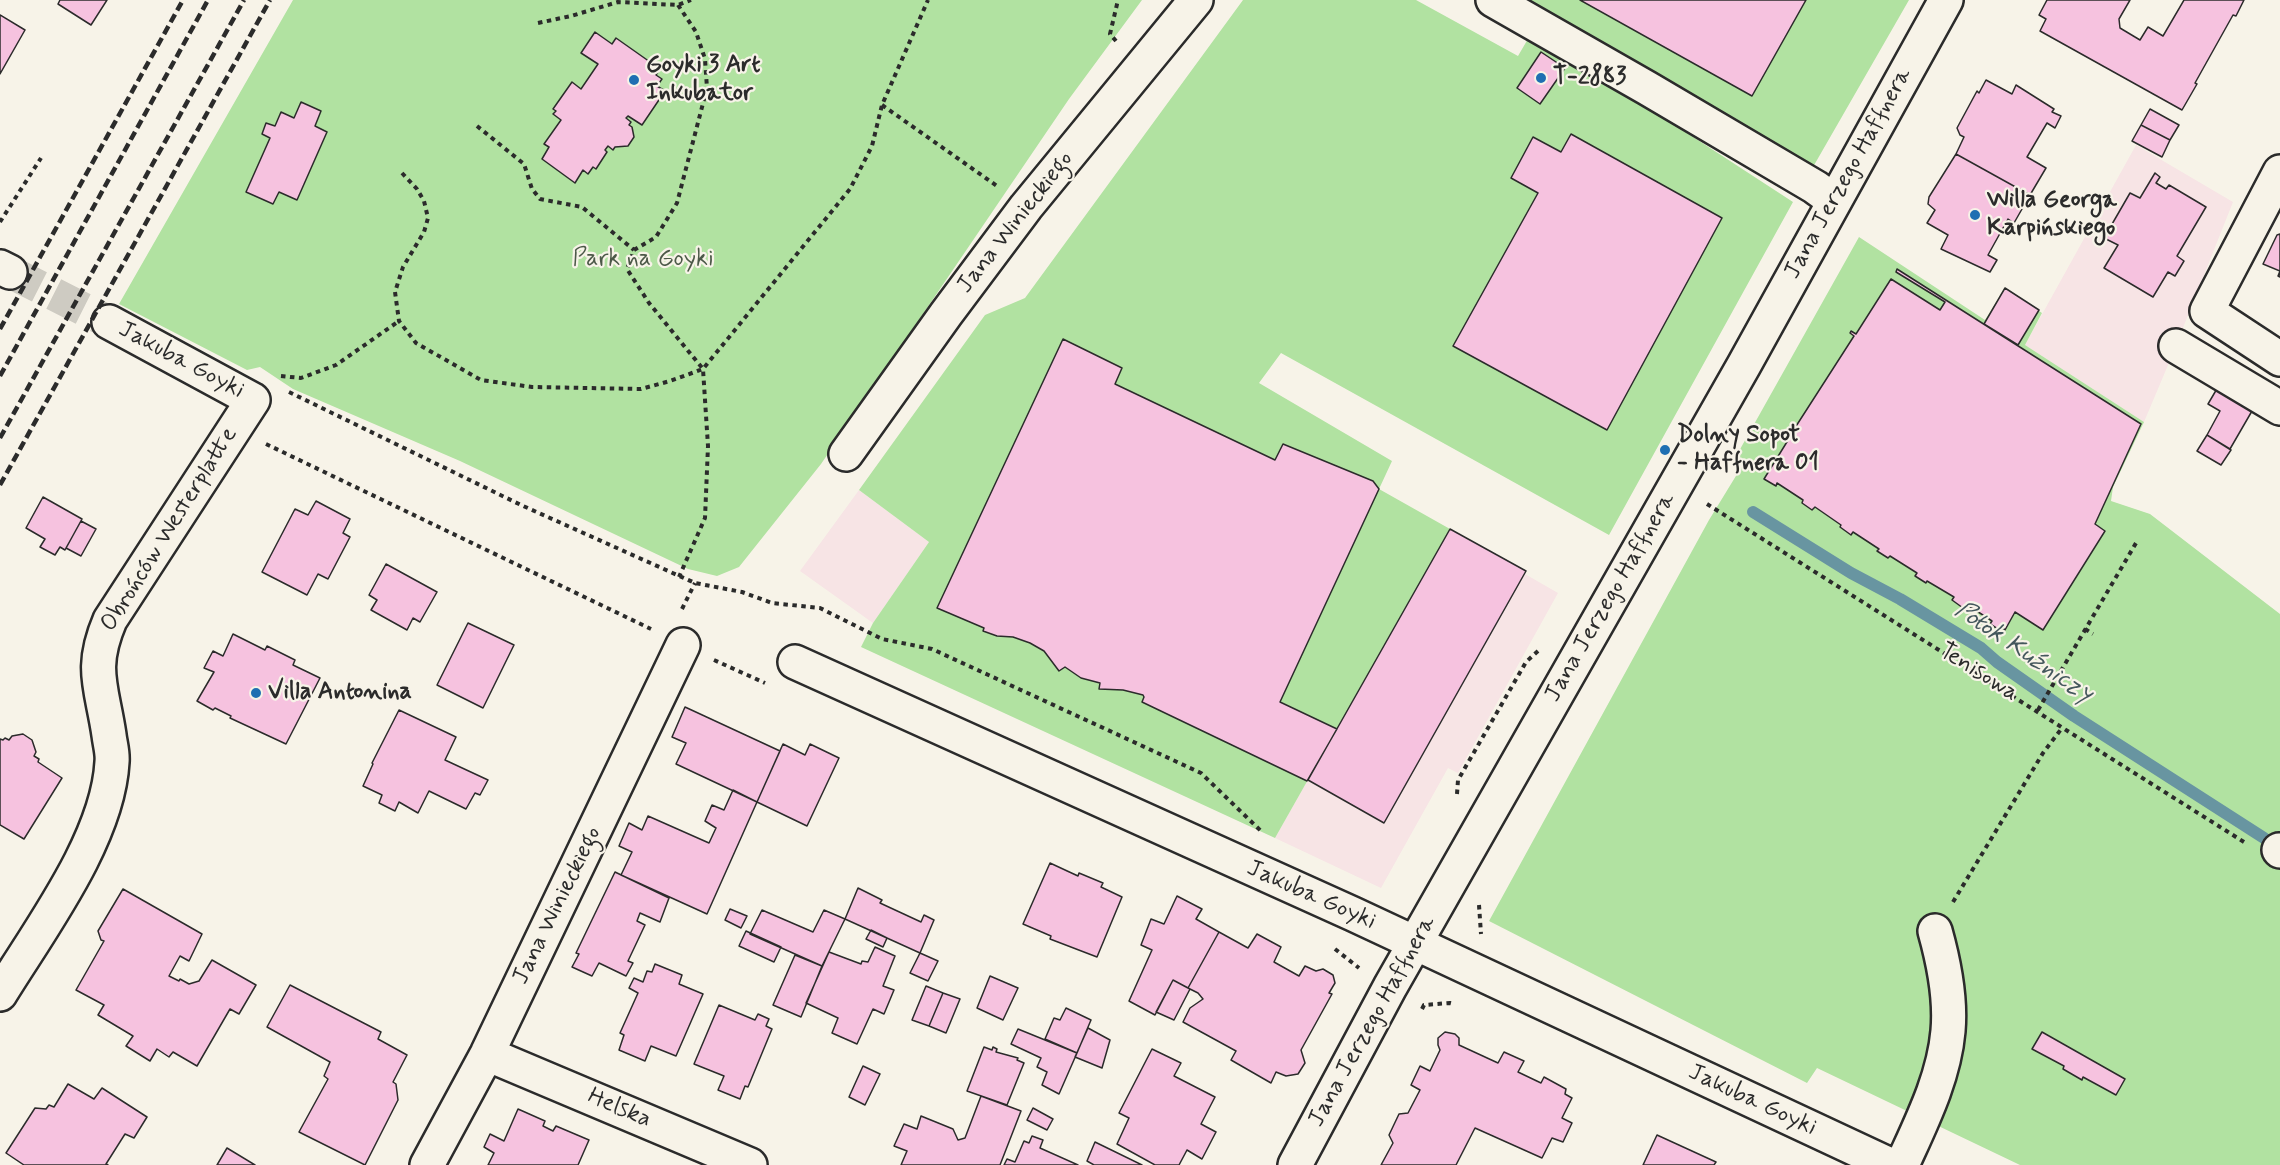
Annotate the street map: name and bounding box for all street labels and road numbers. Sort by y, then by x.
street label: Jana Jerzego Haffnera [1779,64,1919,284]
street label: Jana Winieckiego [952,146,1080,300]
street label: Jakuba Goyki [113,316,249,406]
street label: Obrońców Westerplatte [95,422,245,638]
street label: Jana Jerzego Haffnera [1539,488,1683,708]
street label: Tenisowa [1933,637,2023,709]
street label: Jana Winieckiego [507,822,609,990]
street label: Jakuba Goyki [1242,855,1380,937]
street label: Jana Jerzego Haffnera [1303,912,1443,1132]
street label: Jakuba Goyki [1683,1059,1821,1143]
street label: Helska [583,1083,655,1135]

